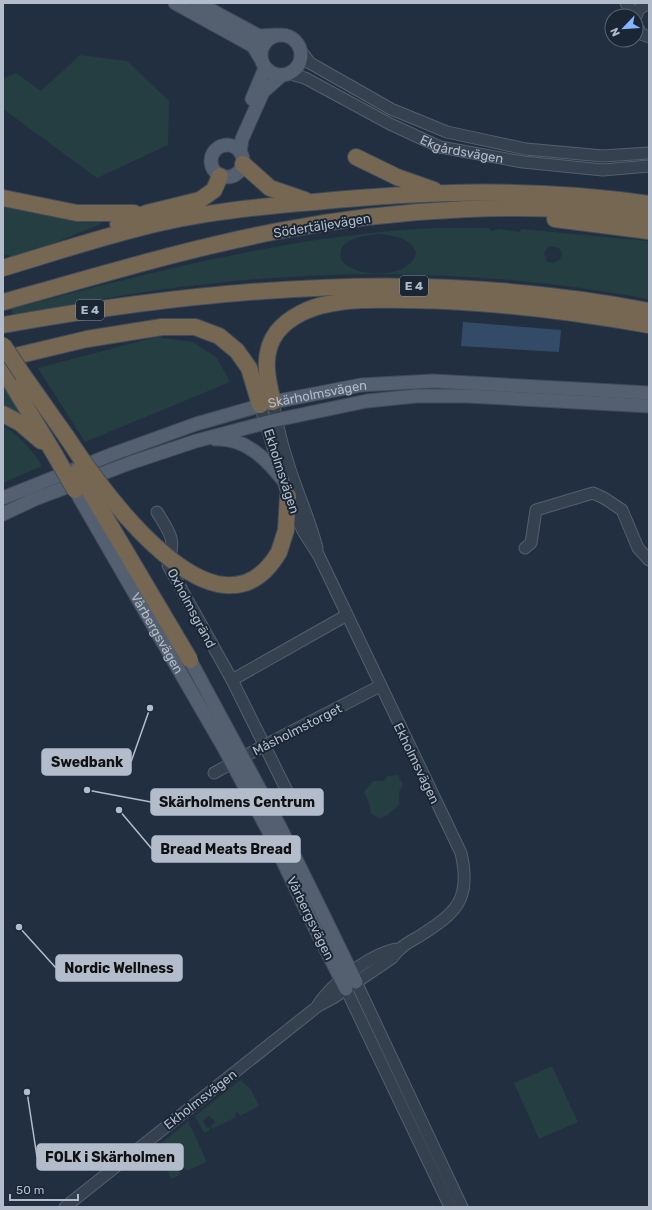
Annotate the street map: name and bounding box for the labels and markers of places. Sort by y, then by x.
callout: Swedbank [42,749,131,775]
callout: Skärholmens Centrum [151,789,323,815]
callout: Bread Meats Bread [152,836,300,862]
callout: Nordic Wellness [56,955,182,981]
callout: FOLK i Skärholmen [37,1144,183,1170]

